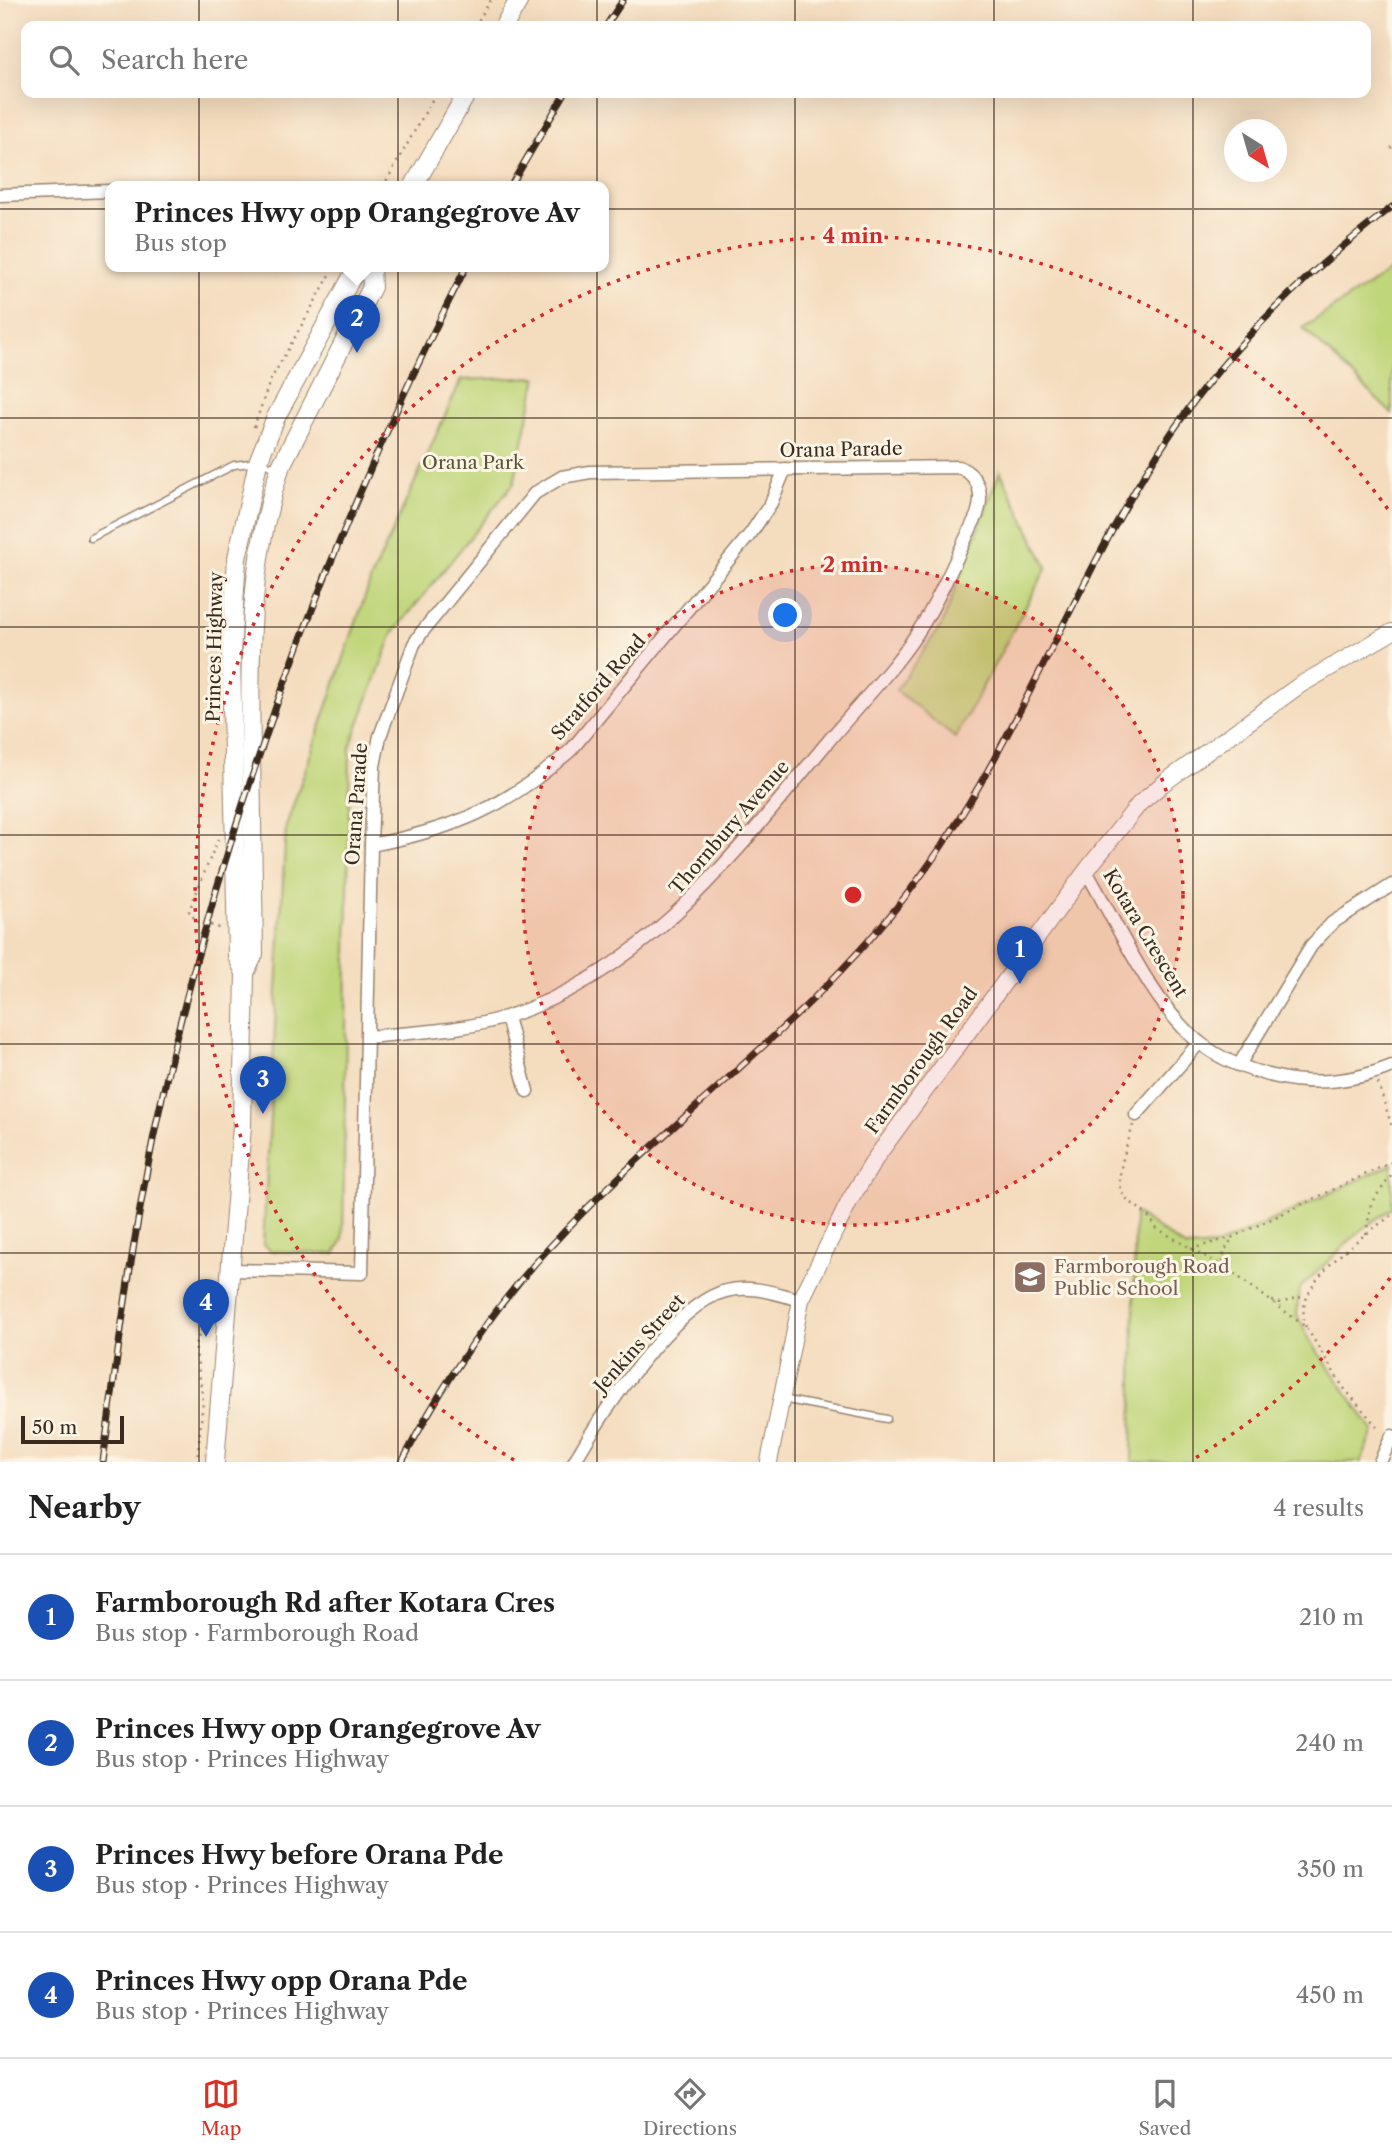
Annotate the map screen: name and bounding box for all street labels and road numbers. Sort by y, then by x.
street label: Orana Parade [779,437,903,462]
street label: Princes Highway [202,571,227,723]
street label: Stratford Road [546,630,651,745]
street label: Orana Parade [341,742,372,866]
street label: Thornbury Avenue [665,755,794,899]
street label: Kotara Crescent [1098,865,1193,1002]
street label: Farmborough Road [860,982,983,1138]
street label: Jenkins Street [587,1289,690,1400]

